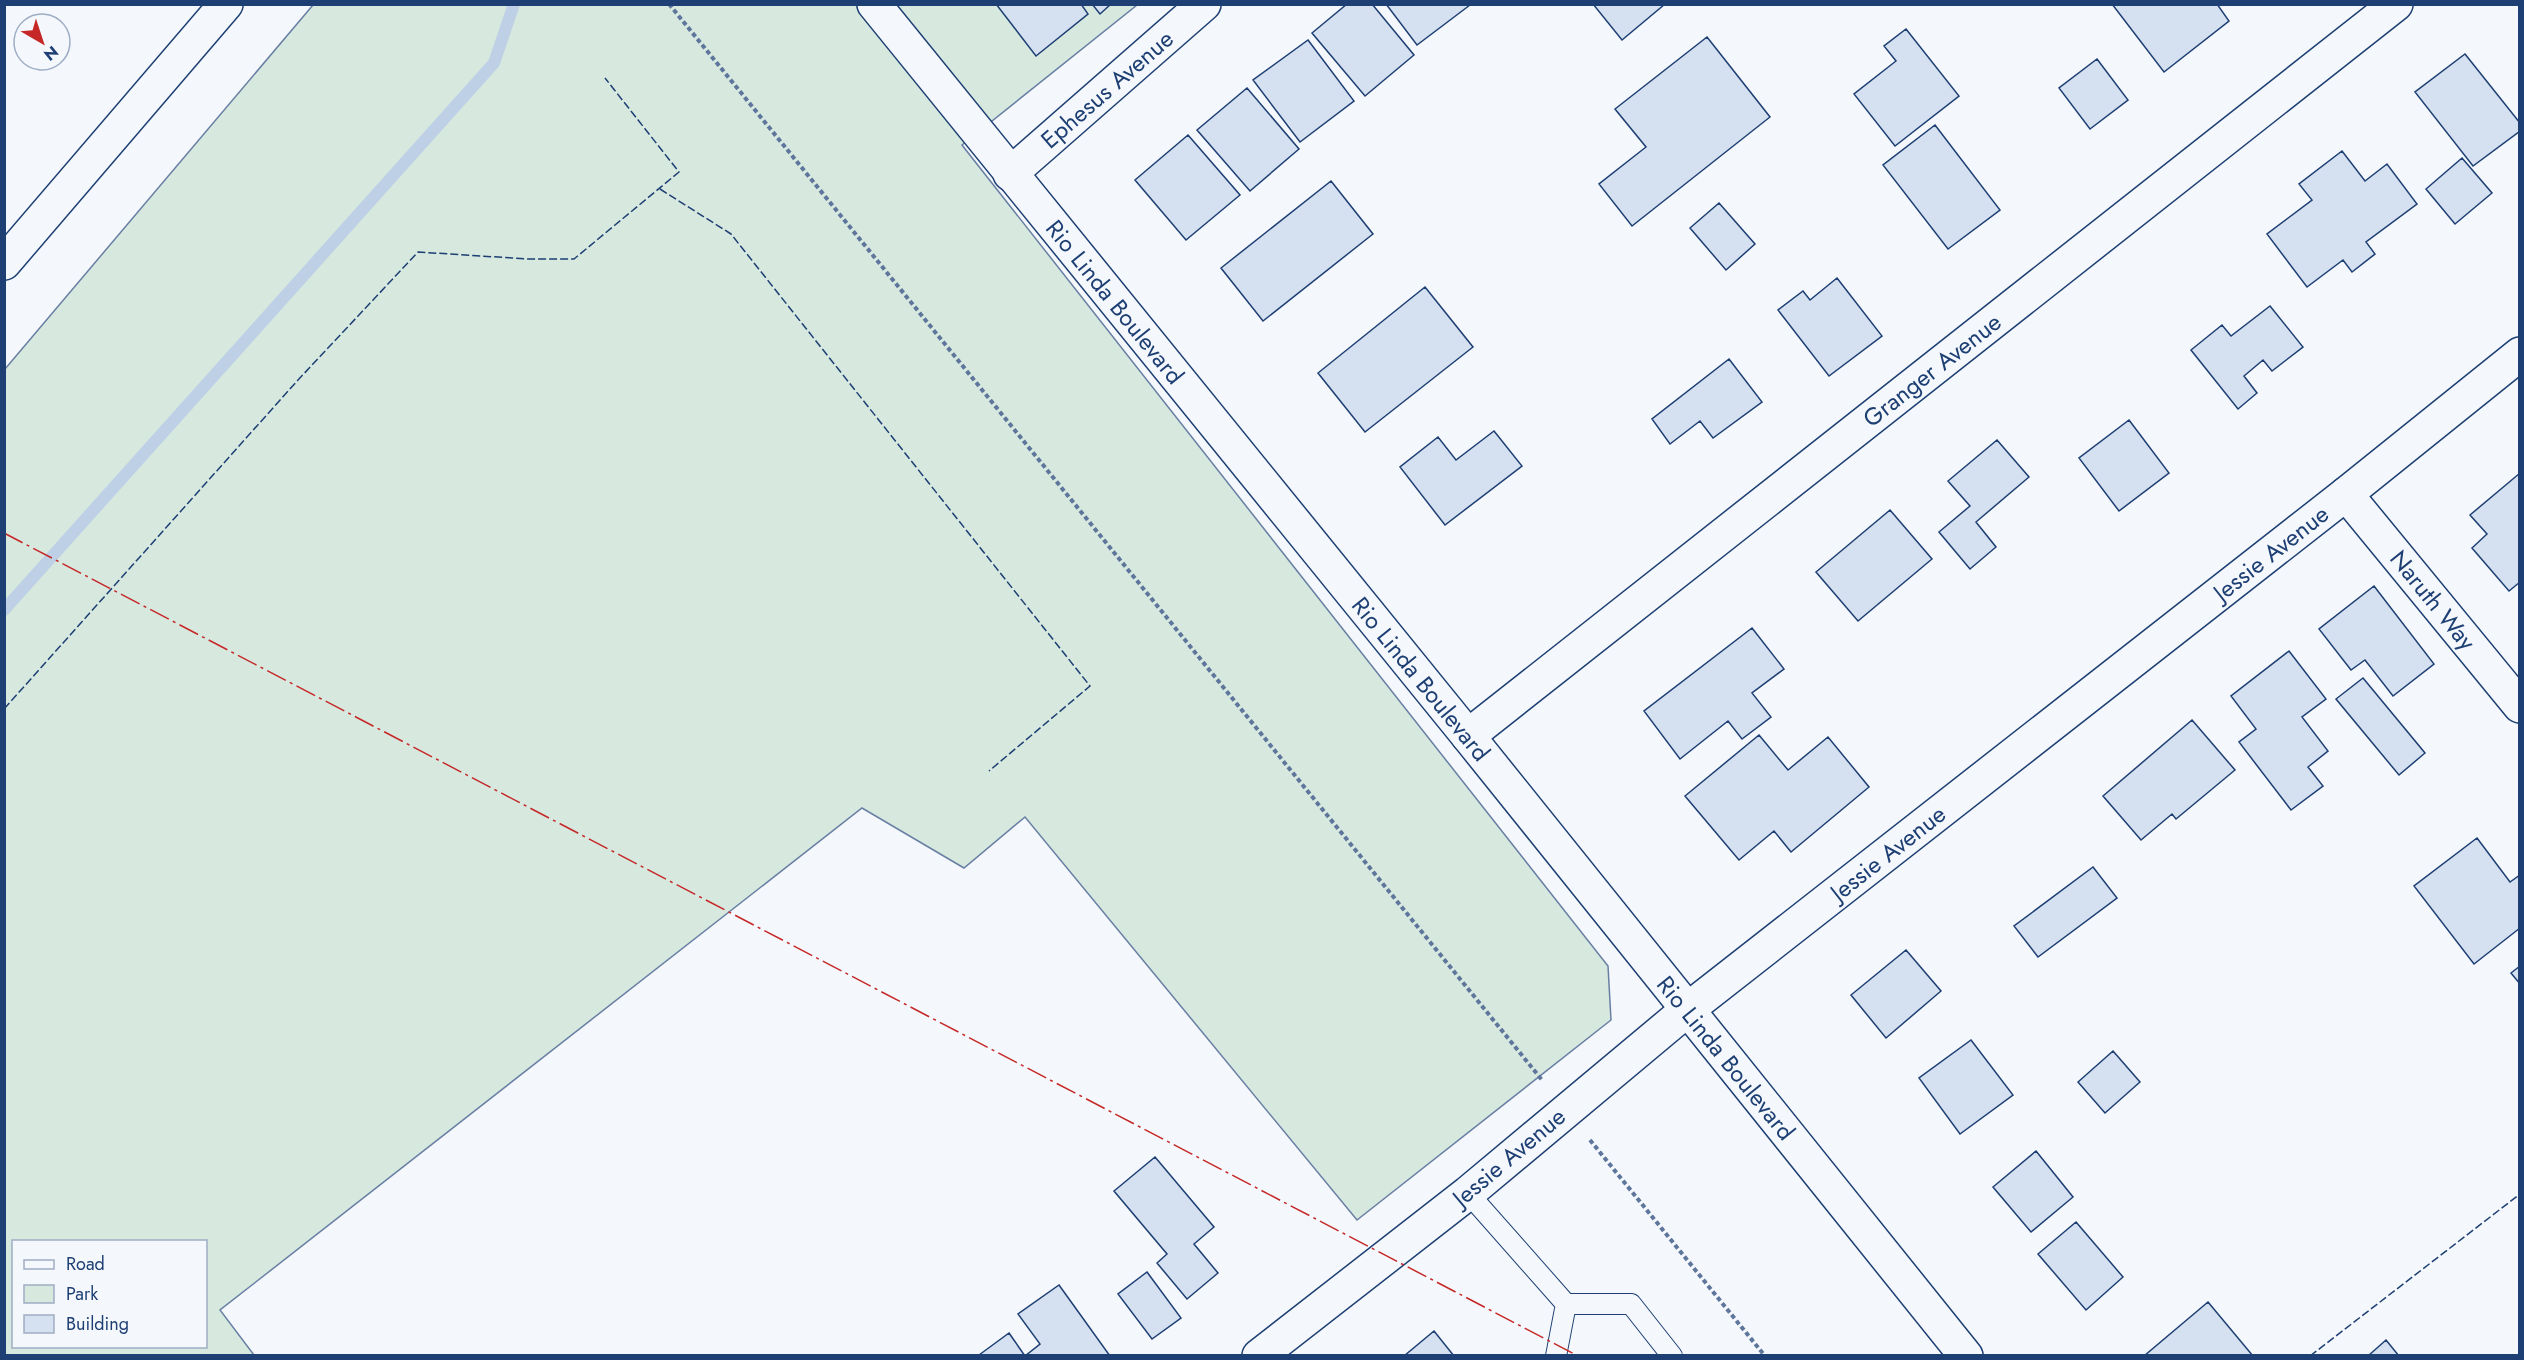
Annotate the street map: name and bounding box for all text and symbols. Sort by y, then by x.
north arrow [12,12,72,72]
street label: Ephesus Avenue [1033,21,1181,157]
text: N [39,40,63,66]
street label: Rio Linda Boulevard [1038,212,1192,392]
street label: Granger Avenue [1855,305,2009,435]
street label: Jessie Avenue [2203,497,2336,611]
street label: Naruth Way [2382,542,2485,658]
street label: Rio Linda Boulevard [1344,589,1498,769]
street label: Jessie Avenue [1820,797,1953,911]
street label: Rio Linda Boulevard [1649,968,1803,1148]
street label: Jessie Avenue [1443,1099,1573,1217]
legend [12,1240,207,1348]
text: Road [66,1251,105,1277]
text: Park [66,1281,98,1307]
text: Building [66,1311,129,1337]

